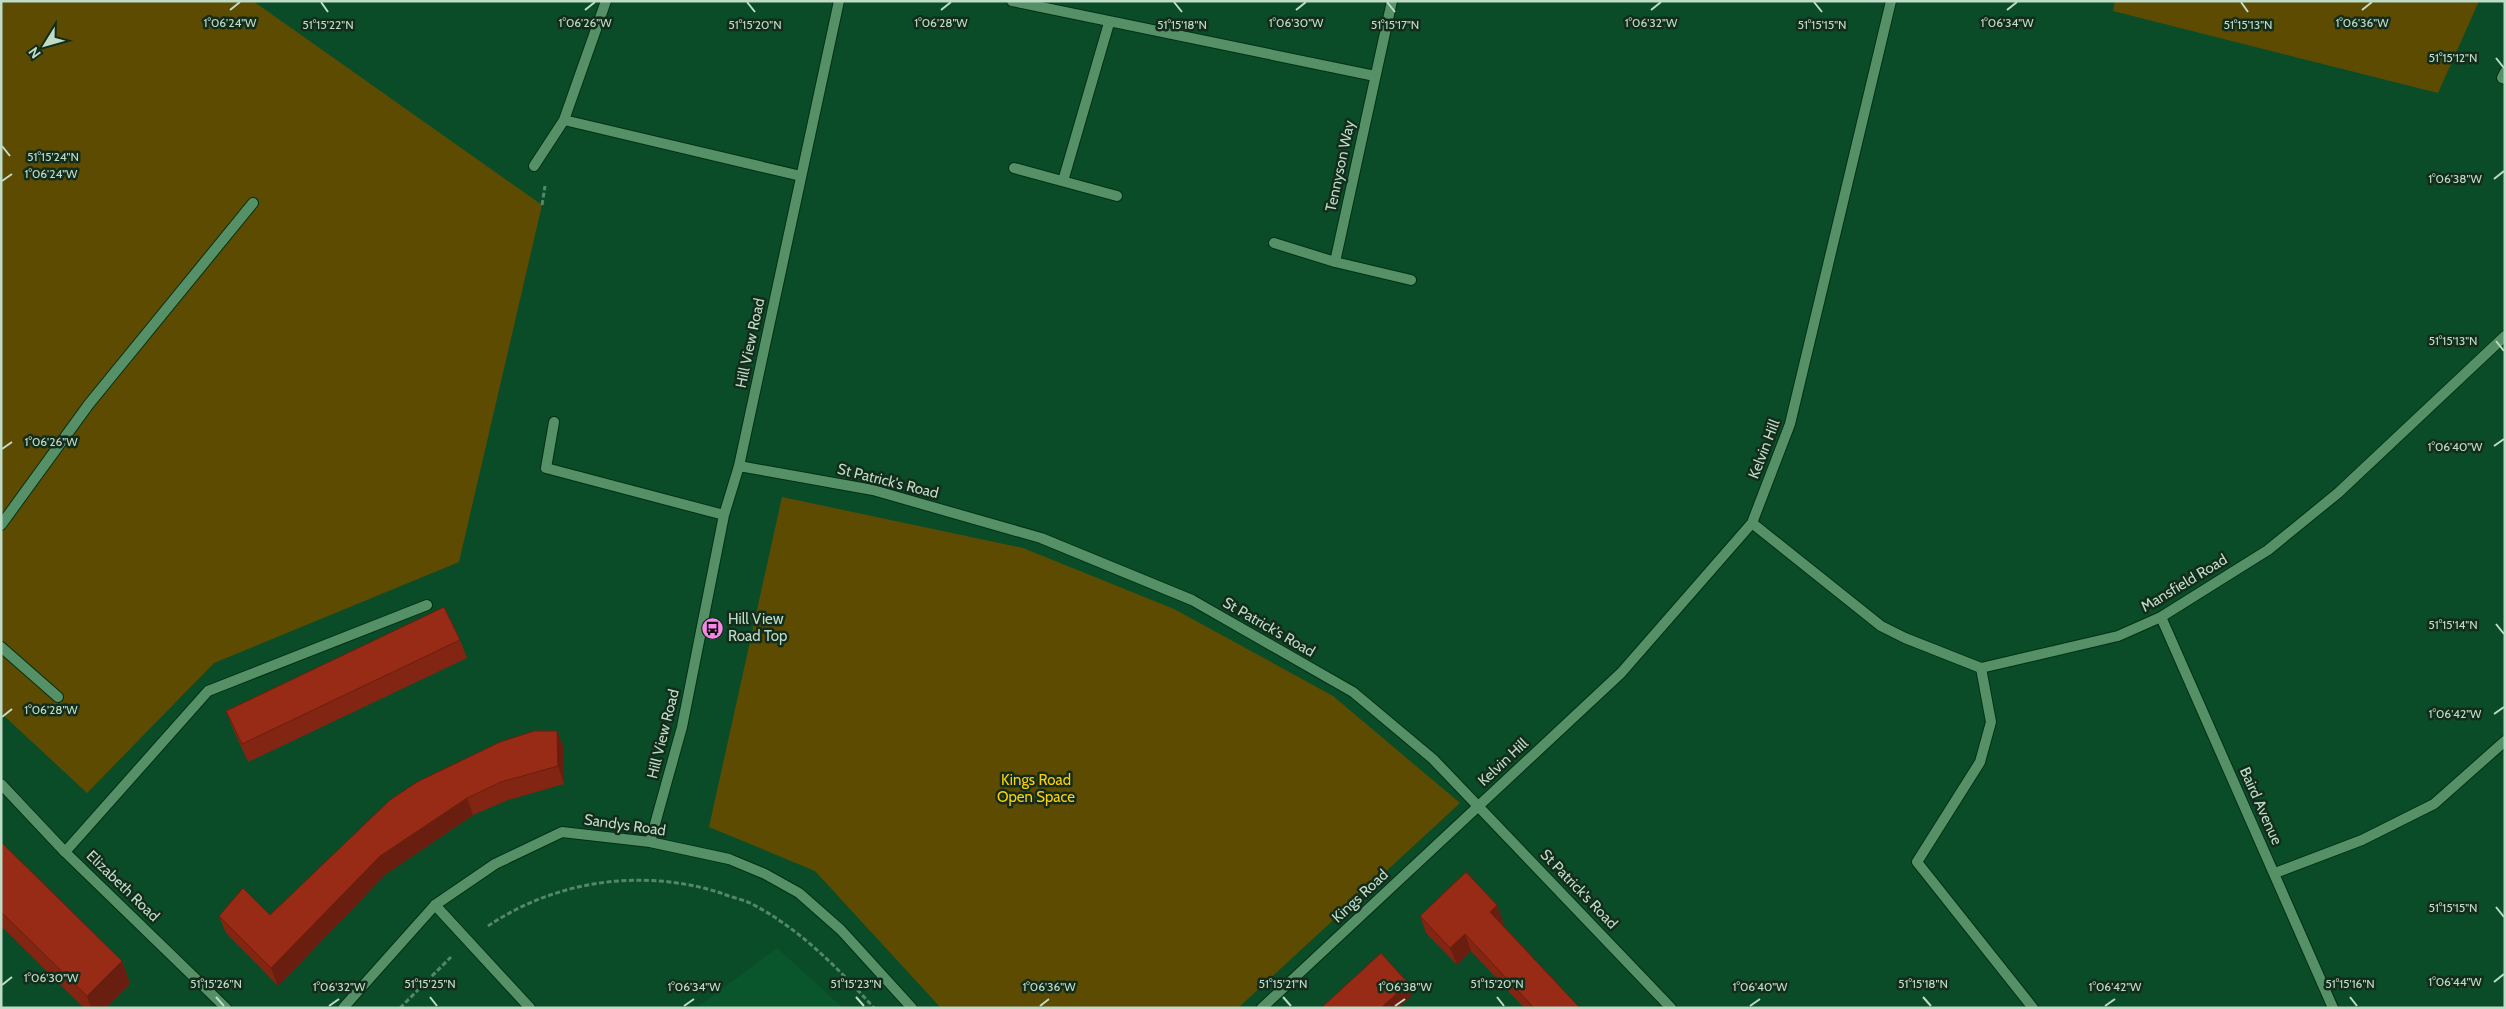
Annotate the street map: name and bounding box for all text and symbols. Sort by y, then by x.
text: 1°06'24"W [204,15,257,30]
text: 1°06'26"W [559,15,612,30]
text: 1°06'28"W [914,15,968,30]
text: 1°06'30"W [1269,15,1324,30]
text: 1°06'32"W [1625,15,1678,30]
text: 1°06'34"W [1980,15,2034,30]
text: 1°06'36"W [2335,15,2389,30]
text: 51°15'22"N [302,17,354,32]
text: 51°15'20"N [728,17,782,32]
text: 51°15'18"N [1157,17,1207,32]
text: 51°15'17"N [1371,17,1419,32]
text: 51°15'15"N [1797,17,1847,32]
text: 51°15'13"N [2223,17,2273,32]
north arrow [20,20,70,70]
text: N [24,43,45,62]
text: 51°15'12"N [2429,50,2477,65]
street label: Tennyson Way [1322,118,1359,213]
text: 51°15'24"N [27,149,79,164]
text: 1°06'24"W [25,166,78,181]
text: 1°06'38"W [2428,171,2482,186]
street label: Hill View Road [732,296,768,390]
text: 51°15'13"N [2428,333,2478,348]
street label: Kelvin Hill [1744,416,1784,481]
text: 1°06'26"W [25,434,78,449]
text: 1°06'40"W [2428,439,2483,454]
street label: St Patrick's Road [836,460,940,502]
street label: Mansfield Road [2138,550,2230,616]
street label: St Patrick's Road [1220,593,1318,661]
place label: Hill View Road Top [728,610,787,645]
bus stop icon: Hill View Road Top [700,616,724,640]
text: 51°15'14"N [2428,617,2478,632]
street label: Hill View Road [643,687,683,781]
text: 1°06'28"W [24,702,78,717]
text: 1°06'42"W [2429,706,2482,721]
street label: Kelvin Hill [1474,734,1532,790]
street label: Baird Avenue [2236,764,2286,848]
park label: Kings Road Open Space [997,771,1075,806]
street label: Sandys Road [583,810,667,840]
street label: St Patrick's Road [1537,846,1621,932]
street label: Elizabeth Road [83,847,163,925]
street label: Kings Road [1328,866,1392,926]
text: 51°15'15"N [2428,900,2478,915]
text: 1°06'30"W [24,970,79,985]
text: 1°06'44"W [2428,974,2482,989]
text: 51°15'26"N [190,976,242,991]
text: 51°15'25"N [404,976,456,991]
text: 51°15'23"N [830,976,882,991]
text: 51°15'21"N [1259,976,1307,991]
text: 51°15'20"N [1470,976,1524,991]
text: 51°15'18"N [1898,976,1948,991]
text: 51°15'16"N [2325,976,2375,991]
text: 1°06'32"W [313,979,366,994]
text: 1°06'34"W [667,979,721,994]
text: 1°06'36"W [1022,979,1076,994]
text: 1°06'38"W [1378,979,1432,994]
text: 1°06'40"W [1733,979,1788,994]
text: 1°06'42"W [2089,979,2142,994]

